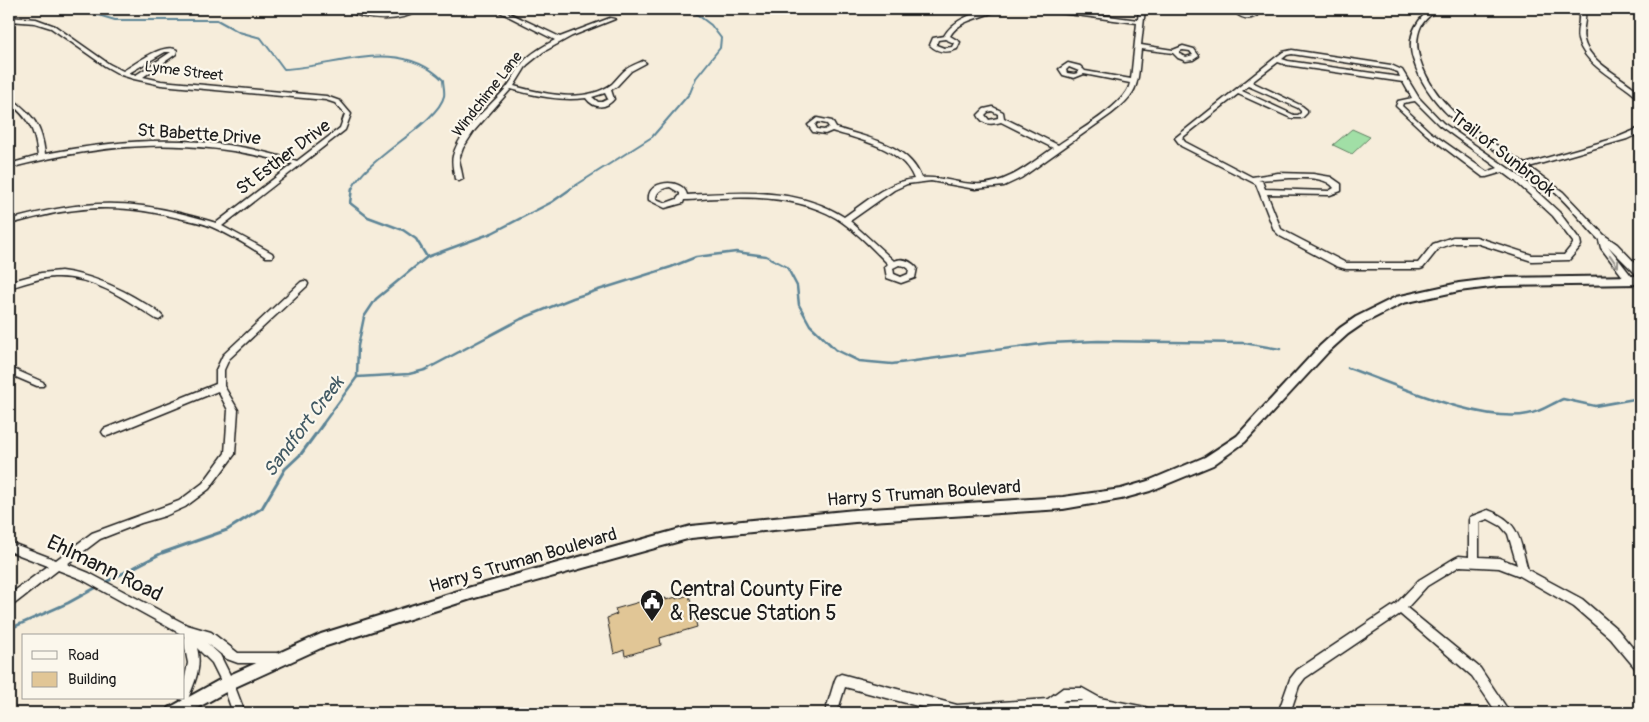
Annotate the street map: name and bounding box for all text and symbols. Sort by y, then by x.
street label: Windchime Lane [448,47,527,141]
street label: Lyme Street [143,57,226,86]
street label: Trail of Sunbrook [1445,105,1561,202]
street label: St Esther Drive [231,114,335,200]
street label: St Babette Drive [136,119,262,150]
one-way arrow [1609,253,1619,267]
water label: Sandfort Creek [258,370,351,482]
street label: Harry S Truman Boulevard [826,475,1022,512]
street label: Harry S Truman Boulevard [427,523,620,598]
street label: Ehlmann Road [43,529,167,608]
place label: Central County Fire & Rescue Station 5 [670,576,843,627]
public building icon: Central County Fire & Rescue Station 5 [639,588,665,622]
legend [22,634,185,700]
text: Road [68,646,99,665]
text: Building [68,670,116,689]

